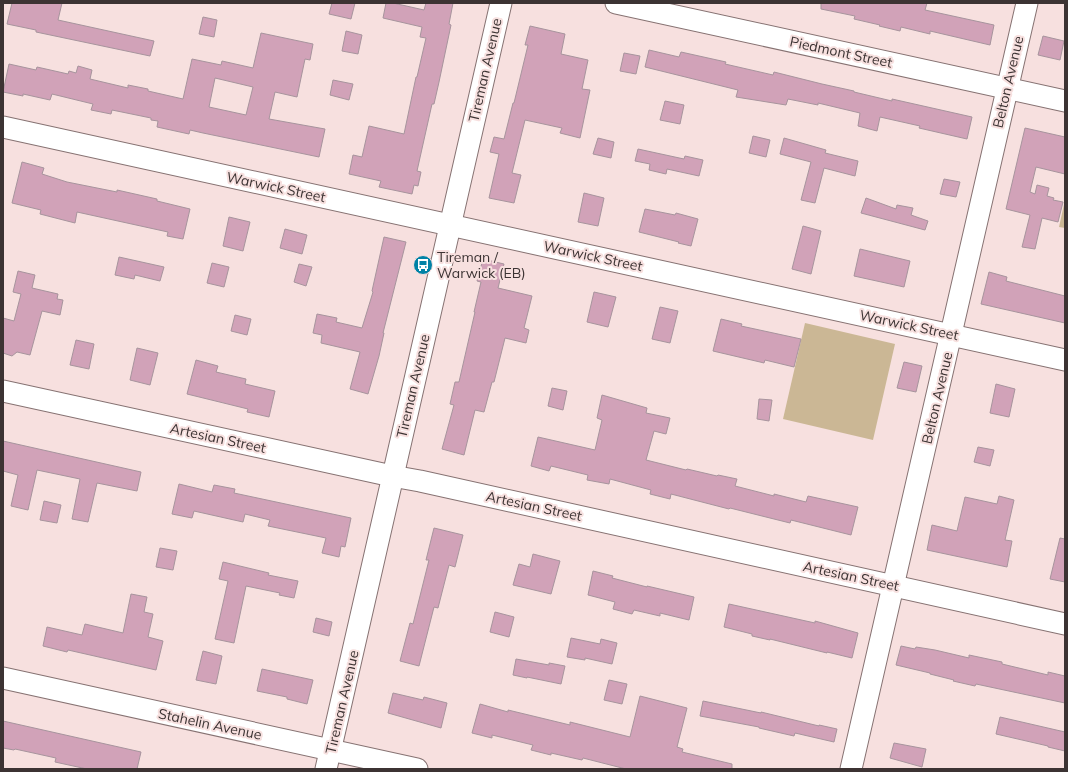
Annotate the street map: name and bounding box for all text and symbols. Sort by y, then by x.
street label: Tireman Avenue [464,16,506,124]
street label: Piedmont Street [788,32,894,72]
street label: Belton Avenue [989,34,1027,130]
street label: Warwick Street [225,168,327,206]
street label: Warwick Street [542,237,644,275]
place label: Tireman / Warwick (EB) [437,248,526,282]
bus stop icon: Tireman / Warwick (EB) [412,254,434,276]
street label: Warwick Street [858,306,960,344]
street label: Tireman Avenue [392,332,434,440]
street label: Belton Avenue [918,350,956,446]
street label: Artesian Street [168,419,268,457]
street label: Artesian Street [484,487,584,525]
street label: Artesian Street [801,557,901,595]
street label: Tireman Avenue [321,648,363,756]
street label: Stahelin Avenue [157,704,263,744]

